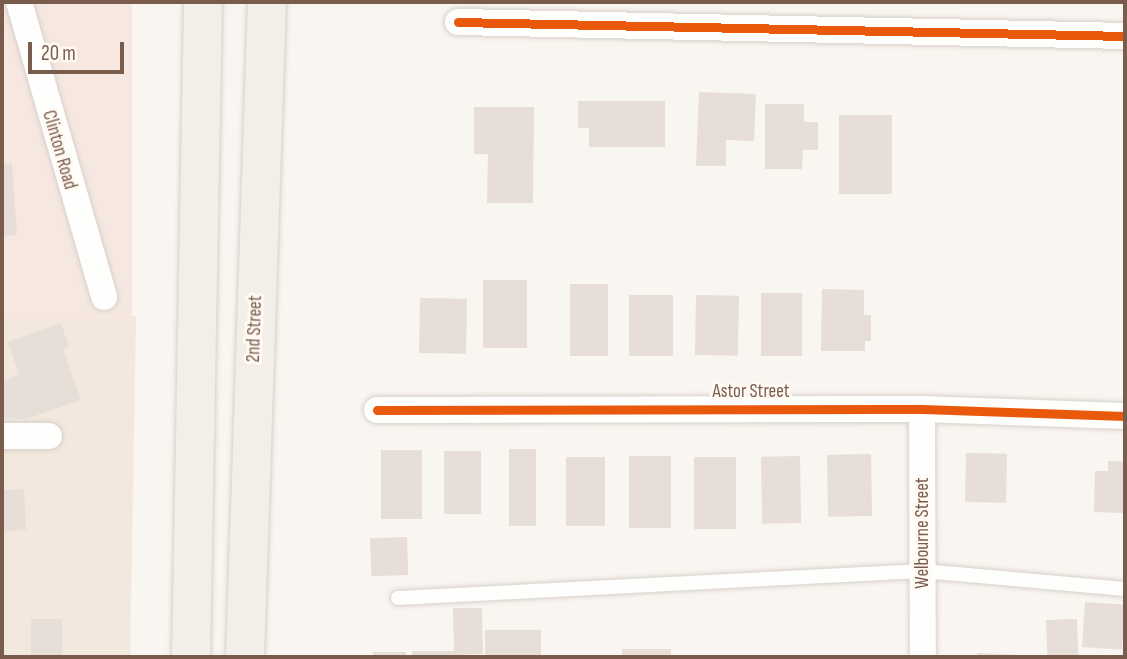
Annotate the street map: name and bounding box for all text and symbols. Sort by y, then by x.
scale bar [32,28,128,72]
text: 20 m [41,41,76,66]
street label: Clinton Road [37,108,81,192]
street label: 2nd Street [242,295,268,363]
street label: Astor Street [712,381,790,403]
street label: Welbourne Street [912,477,934,589]

